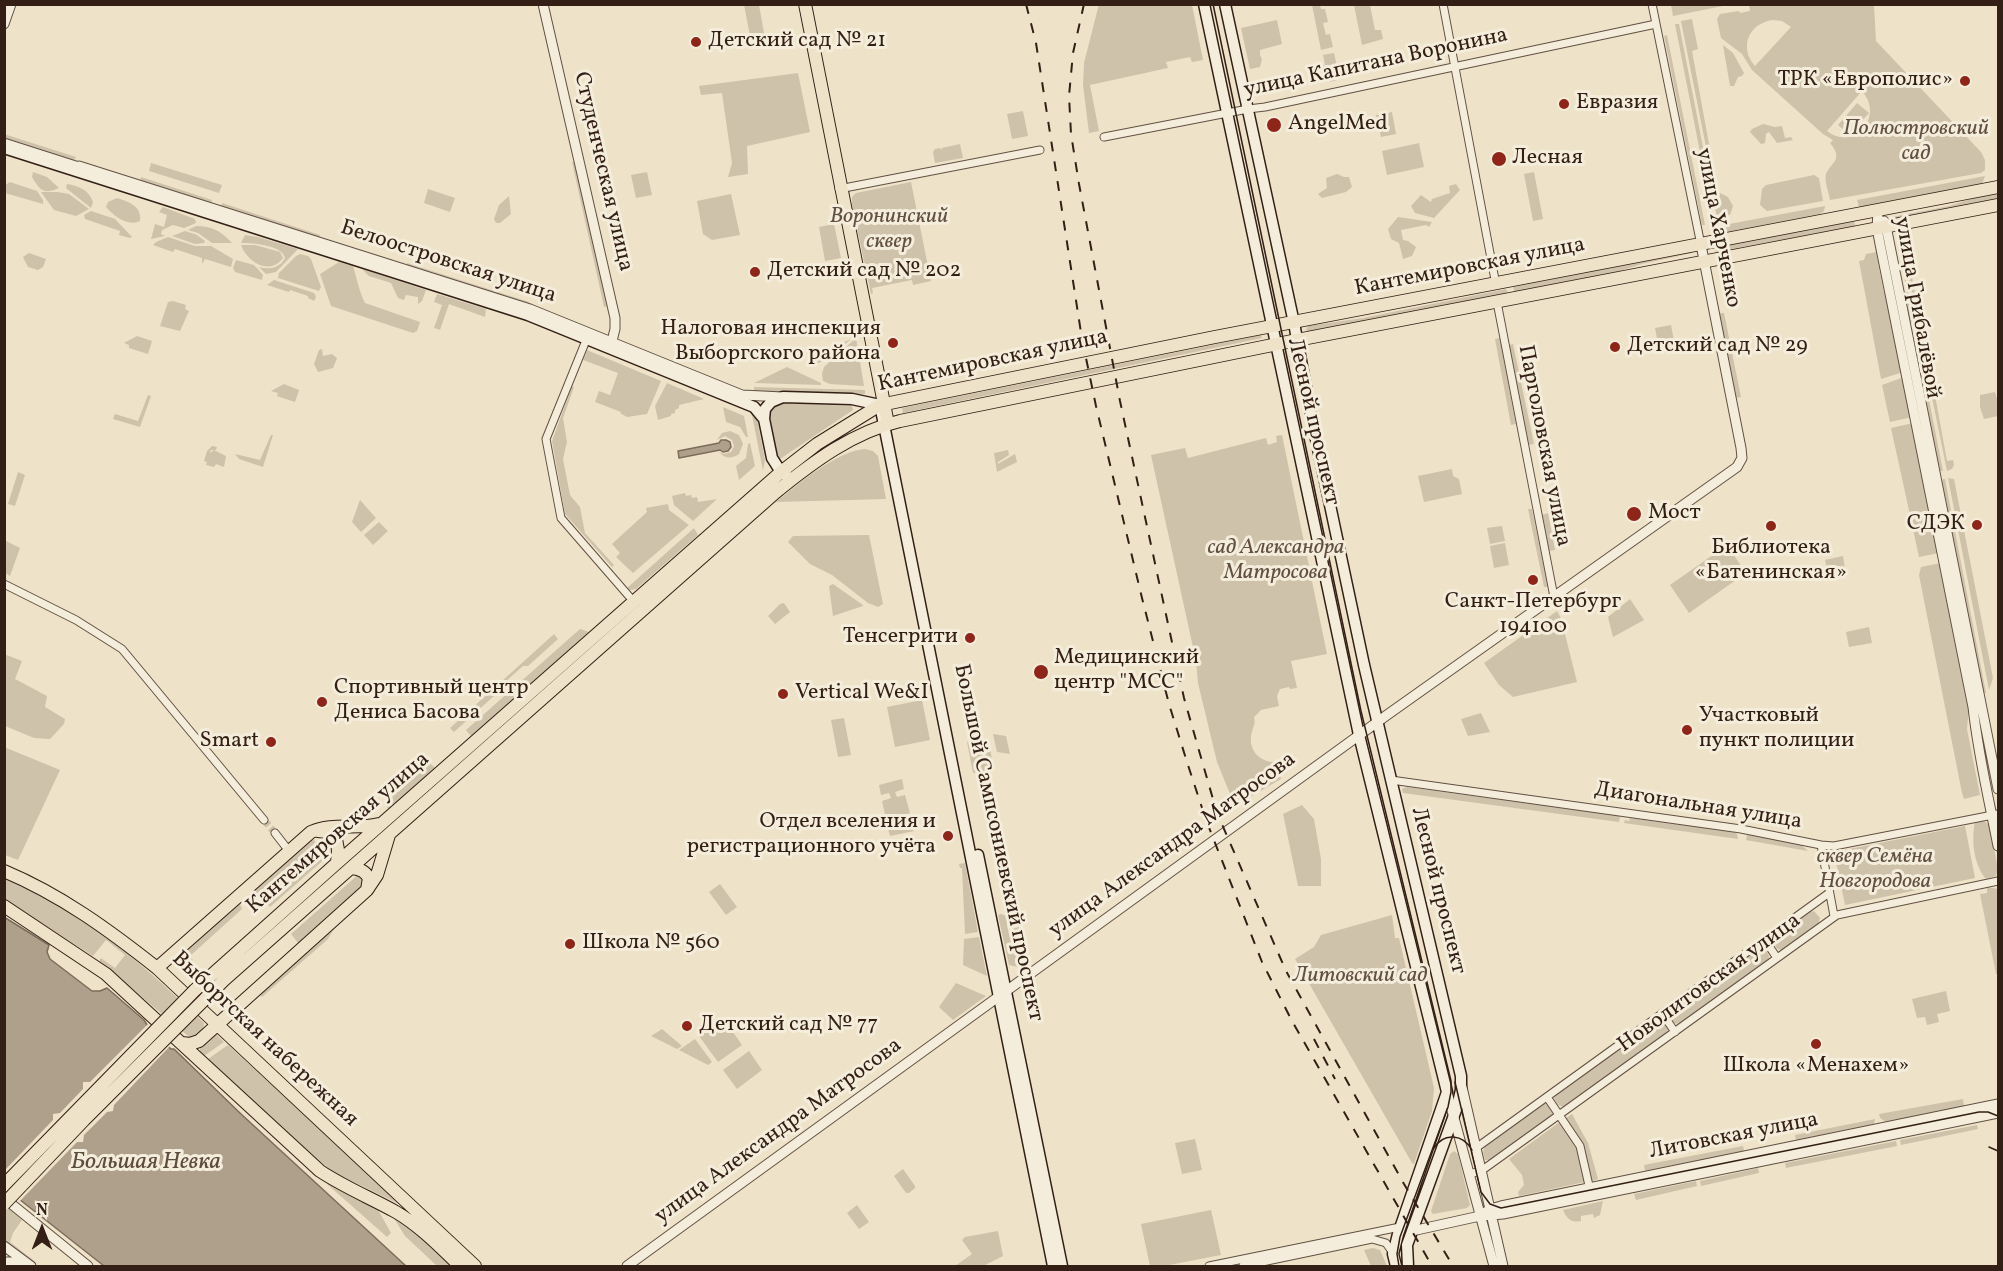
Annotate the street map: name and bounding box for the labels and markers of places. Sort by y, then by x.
place label: Детский сад № 21 [708,29,886,55]
marker: Детский сад № 21 [689,35,703,49]
place label: ТРК «Европолис» [1778,68,1953,94]
marker: ТРК «Европолис» [1958,74,1972,88]
place label: Евразия [1576,91,1658,117]
marker: Евразия [1557,97,1571,111]
place label: AngelMed [1288,112,1388,138]
marker: AngelMed [1265,116,1283,134]
place label: Лесная [1512,146,1583,172]
marker: Лесная [1490,150,1508,168]
place label: Детский сад № 202 [767,259,961,285]
marker: Детский сад № 202 [748,265,762,279]
place label: Налоговая инспекция Выборгского района [661,317,881,368]
place label: Детский сад № 29 [1627,334,1808,360]
marker: Налоговая инспекция Выборгского района [886,336,900,350]
marker: Детский сад № 29 [1608,340,1622,354]
place label: Мост [1648,501,1701,527]
marker: Мост [1625,505,1643,523]
place label: СДЭК [1907,512,1965,538]
marker: СДЭК [1970,518,1984,532]
marker: Библиотека «Батенинская» [1764,519,1778,533]
place label: Библиотека «Батенинская» [1695,536,1847,588]
marker: Санкт-Петербург 194100 [1526,573,1540,587]
place label: Санкт-Петербург 194100 [1445,590,1621,642]
place label: Тенсегрити [843,625,958,651]
marker: Тенсегрити [963,631,977,645]
place label: Медицинский центр "МСС" [1054,646,1199,698]
marker: Медицинский центр "МСС" [1032,663,1050,681]
place label: Спортивный центр Дениса Басова [334,676,529,728]
place label: Vertical We&I [795,681,929,707]
marker: Vertical We&I [776,687,790,701]
marker: Спортивный центр Дениса Басова [315,695,329,709]
place label: Участковый пункт полиции [1699,704,1854,756]
marker: Участковый пункт полиции [1680,723,1694,737]
place label: Smart [199,729,259,755]
marker: Smart [264,735,278,749]
place label: Отдел вселения и регистрационного учёта [686,810,936,861]
marker: Отдел вселения и регистрационного учёта [941,829,955,843]
place label: Школа № 560 [582,931,720,957]
marker: Школа № 560 [563,937,577,951]
place label: Детский сад № 77 [699,1013,878,1039]
marker: Детский сад № 77 [680,1019,694,1033]
marker: Школа «Менахем» [1809,1037,1823,1051]
place label: Школа «Менахем» [1723,1054,1909,1080]

